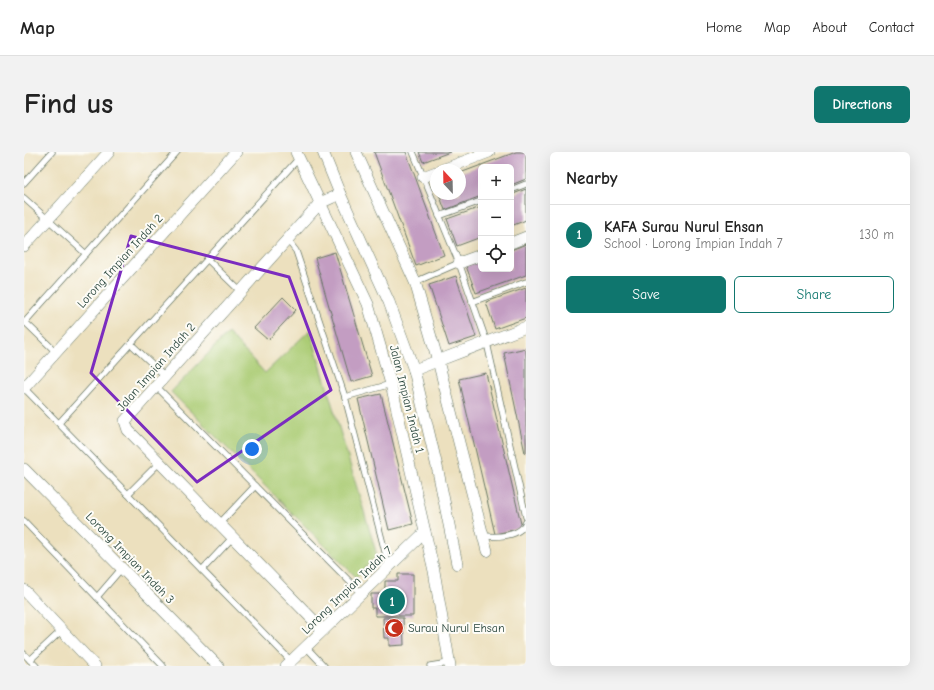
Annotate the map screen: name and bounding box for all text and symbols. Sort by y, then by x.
text: Map [20,17,55,39]
text: Home [706,19,742,36]
text: Map [764,19,790,36]
text: About [812,19,847,36]
text: Contact [869,19,914,36]
button: Directions [814,86,910,123]
text: Find us [24,88,113,120]
north arrow [430,164,466,200]
map controls [478,164,514,272]
button: + [478,164,514,200]
text: Nearby [566,169,617,188]
button: − [478,200,514,236]
street label: Lorong Impian Indah 2 [74,211,166,311]
text: KAFA Surau Nurul Ehsan [604,218,764,236]
text: 1 [576,227,582,242]
text: 130 m [859,227,894,242]
button: locate [478,236,514,272]
text: School · Lorong Impian Indah 7 [604,236,783,251]
button: Save [566,276,726,313]
button: Share [734,276,894,313]
street label: Jalan Impian Indah 2 [114,320,198,414]
street label: Jalan Impian Indah 1 [387,344,427,455]
your location [242,439,262,459]
street label: Lorong Impian Indah 3 [83,510,177,606]
street label: Lorong Impian Indah 7 [299,543,395,637]
pin: 1 [379,586,405,616]
mosque icon: Surau Nurul Ehsan [383,617,405,639]
place label: Surau Nurul Ehsan [408,621,505,635]

